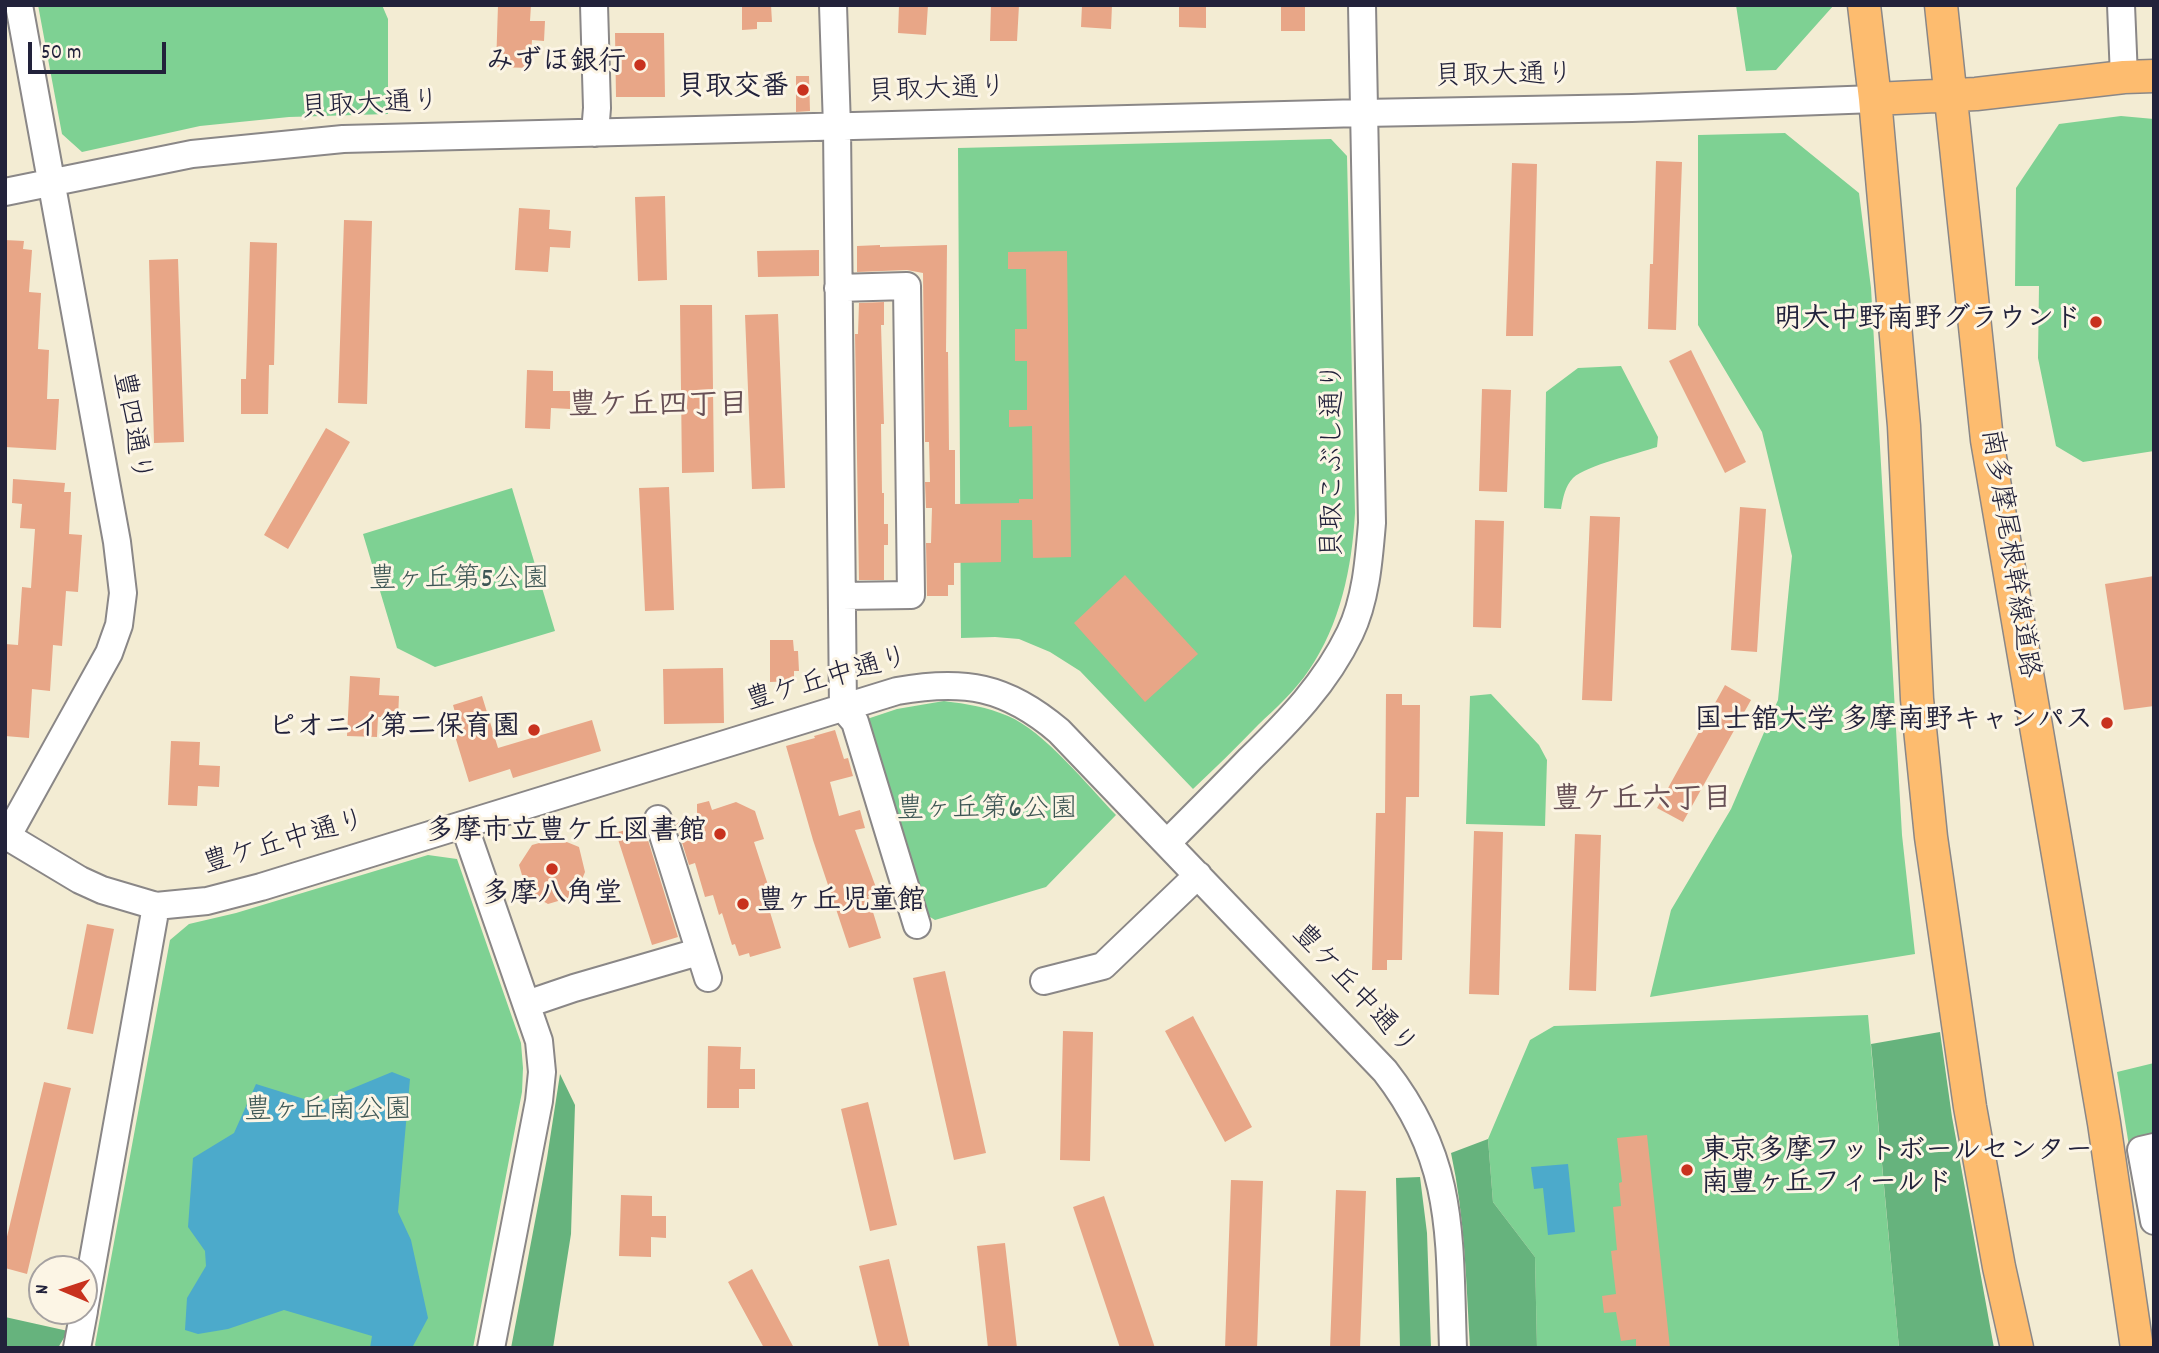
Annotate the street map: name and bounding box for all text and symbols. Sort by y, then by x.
scale bar [32,28,170,72]
text: 50 m [41,39,81,69]
place label: みずほ銀行 [486,48,626,82]
marker: みずほ銀行 [632,57,648,73]
street label: 貝取大通り [1434,61,1574,97]
place label: 貝取交番 [677,73,789,107]
street label: 貝取大通り [866,74,1008,112]
marker: 貝取交番 [795,82,811,98]
street label: 貝取大通り [299,88,441,128]
place label: 明大中野南野グラウンド [1774,305,2082,339]
marker: 明大中野南野グラウンド [2088,314,2104,330]
street label: 貝取こぶし通り [1319,362,1353,558]
street label: 豊四通り [103,369,155,485]
district label: 豊ケ丘四丁目 [568,391,748,427]
street label: 南多摩尾根幹線道路 [1971,427,2043,681]
park label: 豊ヶ丘第5公園 [369,565,549,599]
street label: 豊ケ丘中通り [743,643,913,721]
place label: 国士舘大学 多摩南野キャンパス [1695,706,2093,740]
place label: ピオニイ第二保育園 [268,713,520,747]
marker: 国士舘大学 多摩南野キャンパス [2099,715,2115,731]
marker: ピオニイ第二保育園 [526,722,542,738]
district label: 豊ケ丘六丁目 [1552,785,1732,821]
park label: 豊ヶ丘第6公園 [896,795,1078,829]
street label: 豊ケ丘中通り [200,806,370,884]
place label: 多摩市立豊ケ丘図書館 [426,817,706,851]
marker: 多摩市立豊ケ丘図書館 [712,826,728,842]
marker: 多摩八角堂 [544,861,560,877]
place label: 多摩八角堂 [482,880,622,914]
place label: 豊ヶ丘児童館 [757,887,925,921]
marker: 豊ヶ丘児童館 [735,896,751,912]
street label: 豊ケ丘中通り [1282,919,1422,1065]
park label: 豊ヶ丘南公園 [244,1096,412,1130]
place label: 東京多摩フットボールセンター 南豊ヶ丘フィールド [1701,1137,2093,1203]
marker: 東京多摩フットボールセンター 南豊ヶ丘フィールド [1679,1162,1695,1178]
north arrow [28,1255,98,1325]
text: N [30,1284,57,1294]

